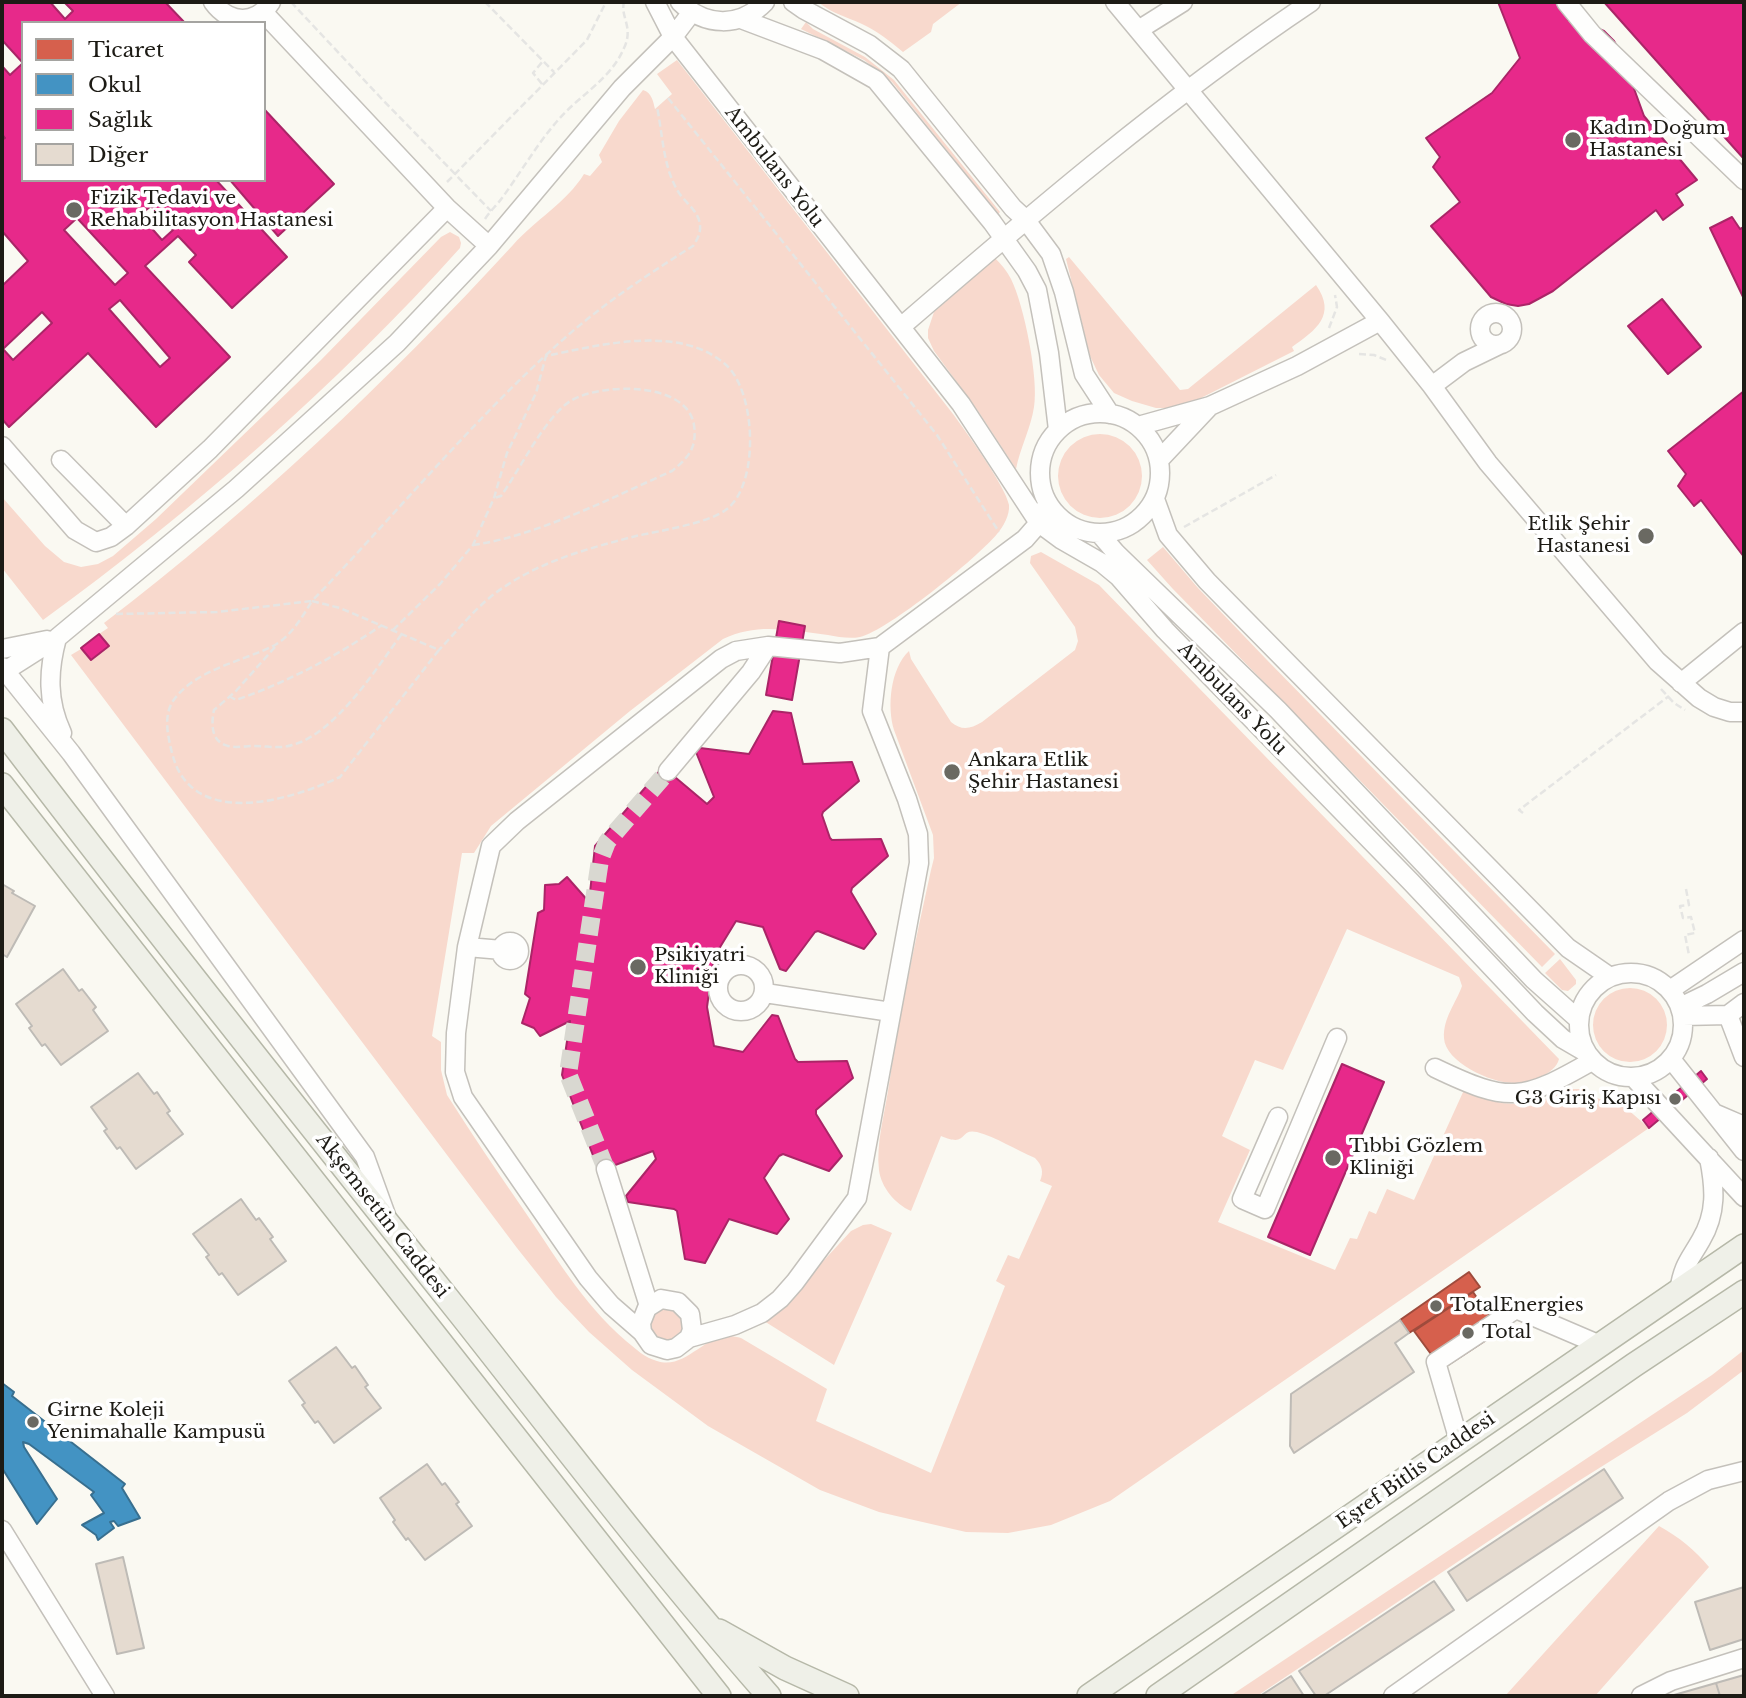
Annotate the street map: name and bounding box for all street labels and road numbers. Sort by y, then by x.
street label: Ambulans Yolu [720,102,828,232]
street label: Ambulans Yolu [1173,638,1291,760]
street label: Akşemsettin Caddesi [311,1129,453,1303]
street label: Eşref Bitlis Caddesi [1333,1408,1499,1534]

